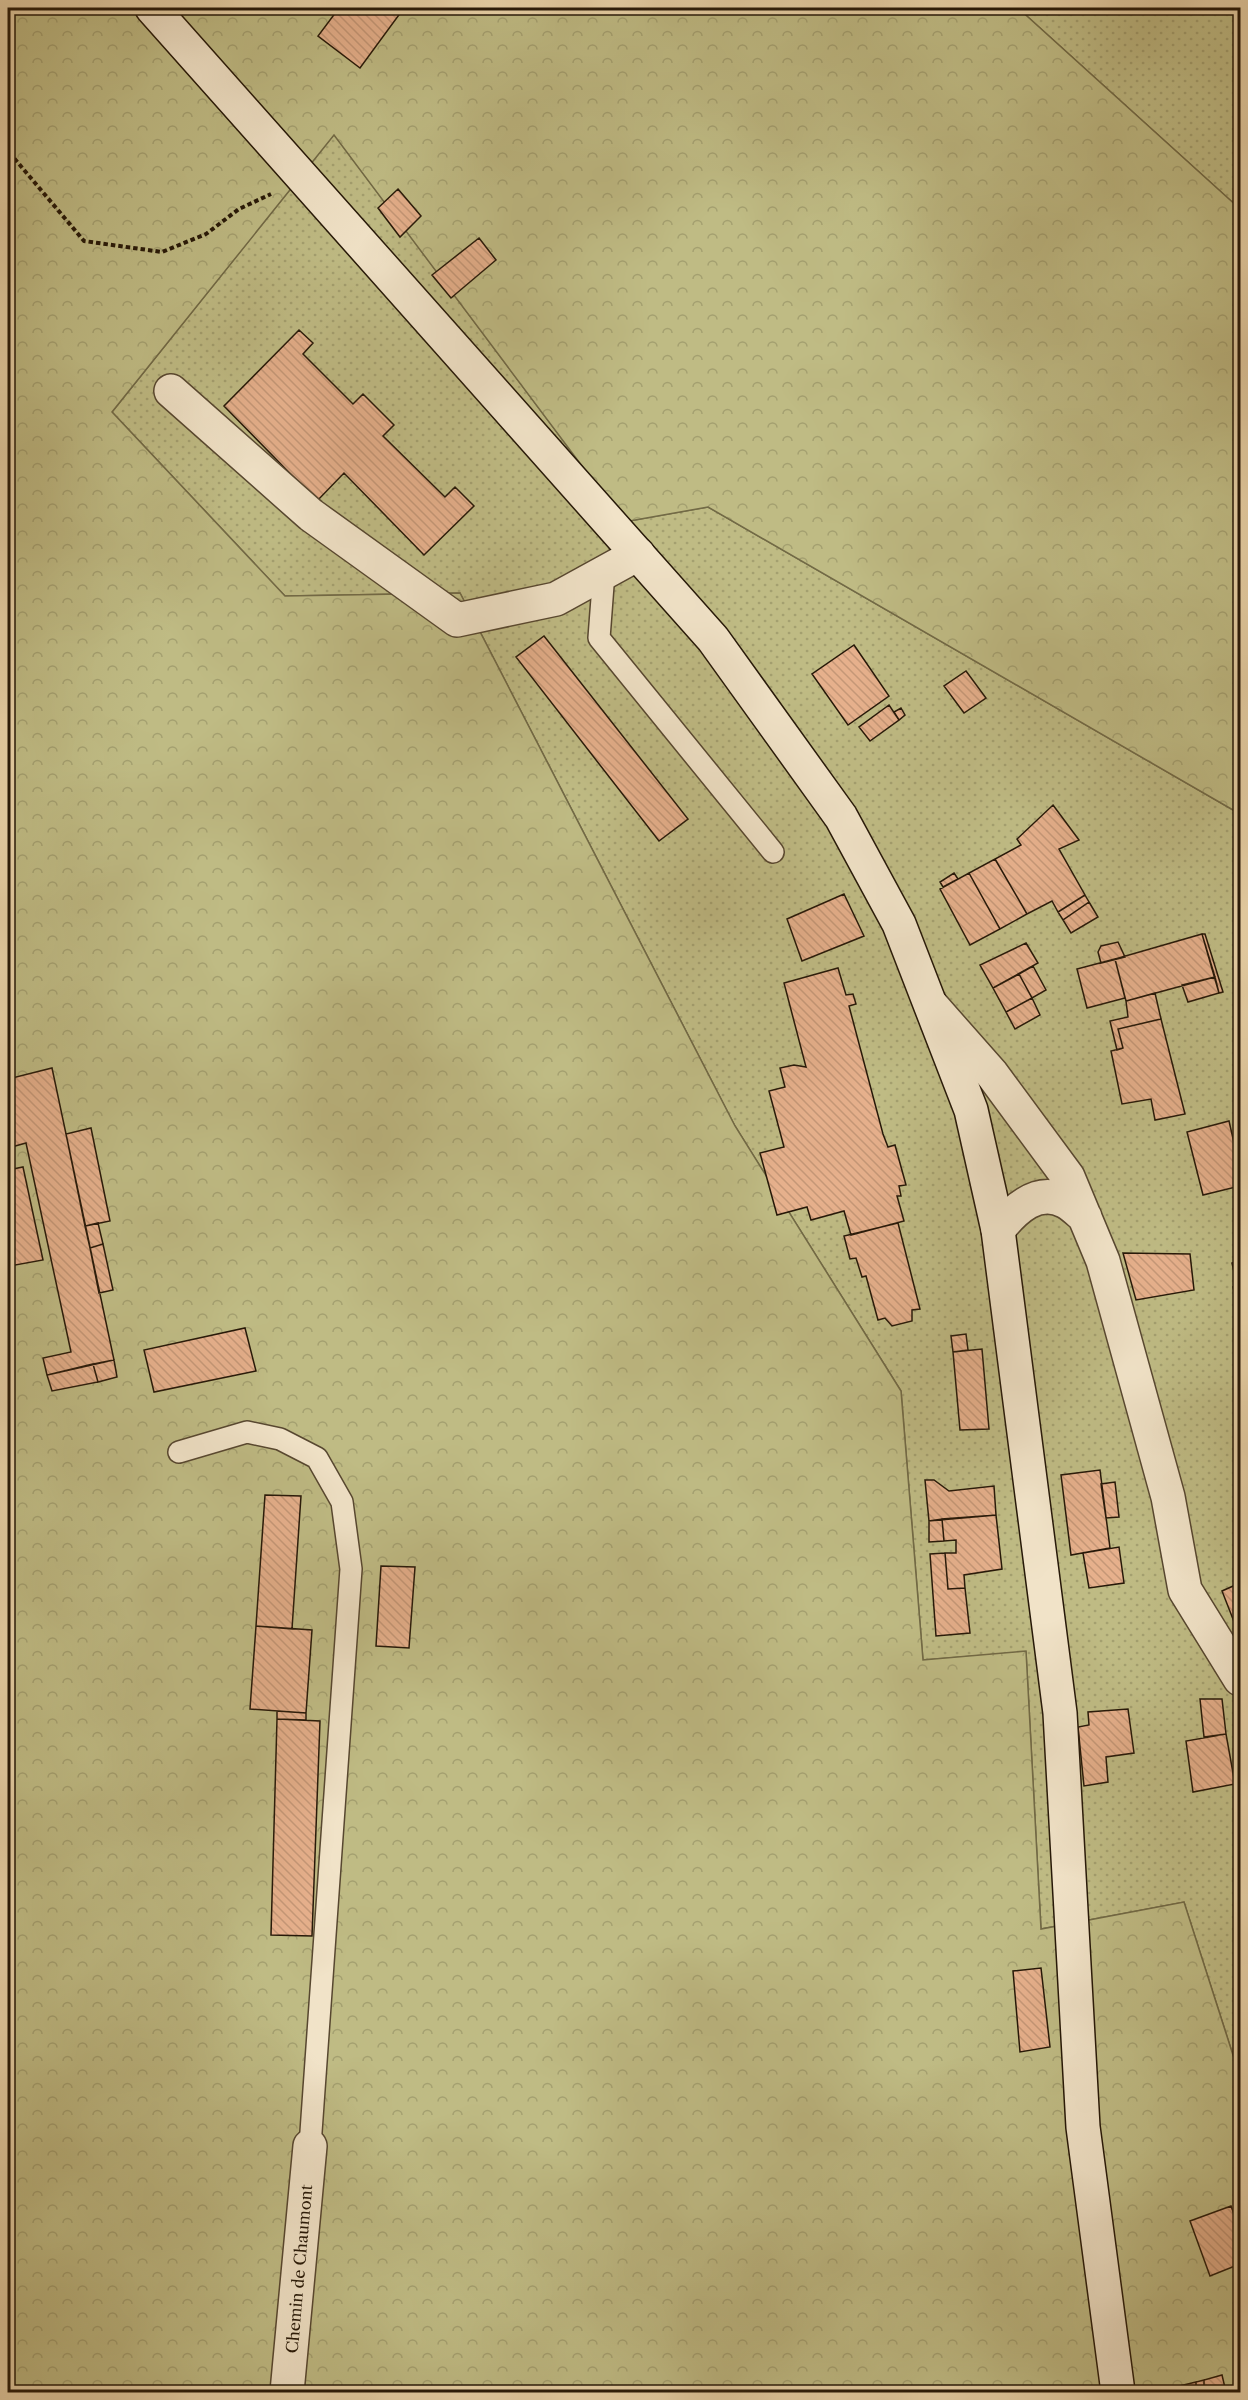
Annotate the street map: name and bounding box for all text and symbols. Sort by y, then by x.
street label: Chemin de Chaumont [282,2183,316,2354]

